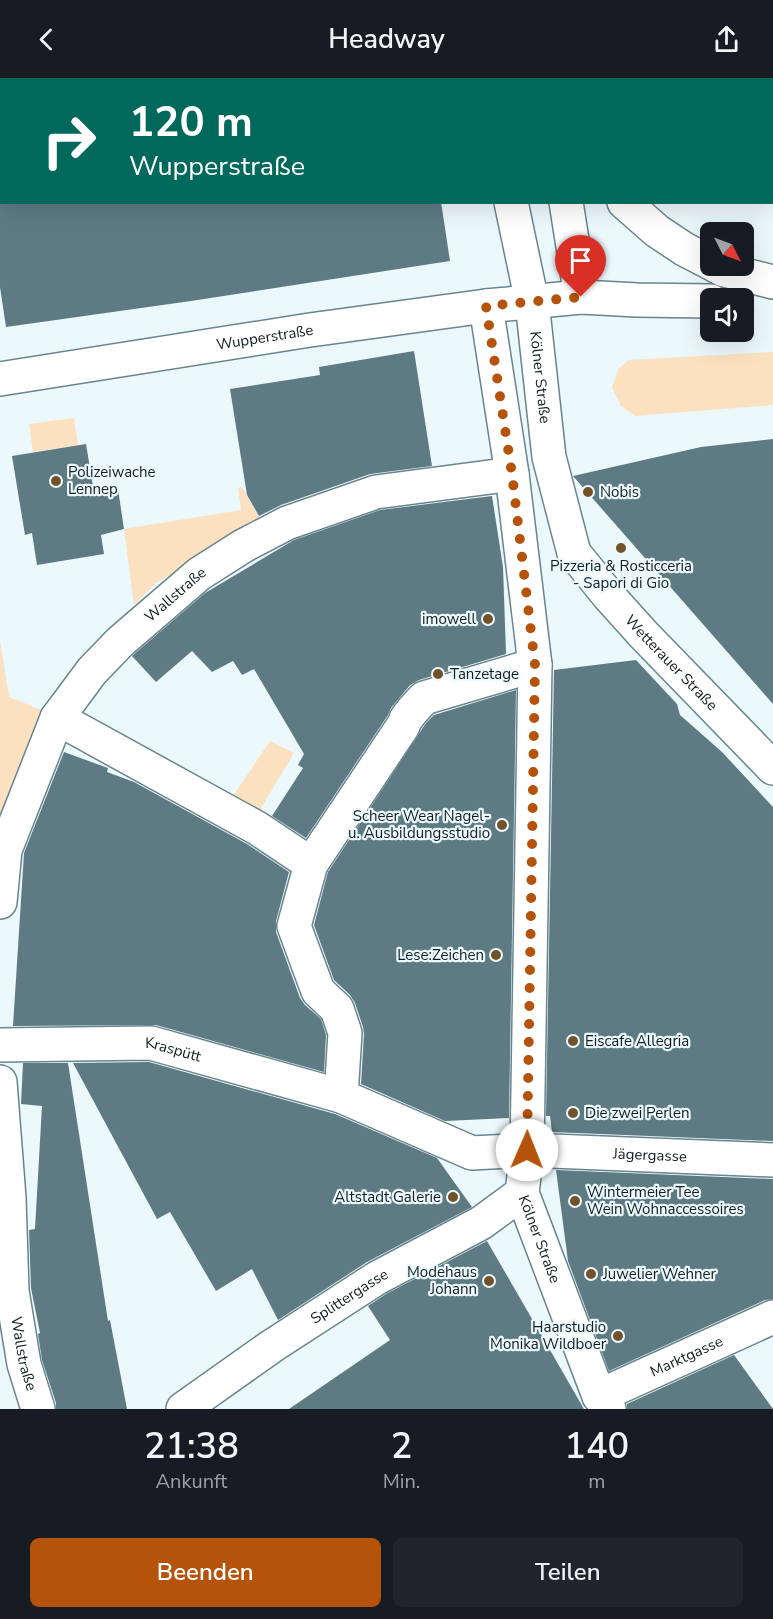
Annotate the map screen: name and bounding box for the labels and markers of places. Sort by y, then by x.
pin [555,235,606,297]
place label: Polizeiwache Lennep [68,462,156,499]
marker: Polizeiwache Lennep [49,474,63,488]
place label: Nobis [600,482,639,502]
marker: Nobis [581,485,595,499]
marker: Pizzeria & Rosticceria - Sapori di Gio [614,541,628,555]
place label: Pizzeria & Rosticceria - Sapori di Gio [550,556,692,593]
place label: imowell [422,609,477,629]
marker: imowell [481,612,495,626]
place label: Tanzetage [450,664,519,684]
marker: Tanzetage [431,667,445,681]
place label: Scheer Wear Nagel- u. Ausbildungsstudio [348,806,490,843]
marker: Scheer Wear Nagel- u. Ausbildungsstudio [495,818,509,832]
place label: Lese:Zeichen [397,945,484,965]
marker: Lese:Zeichen [489,948,503,962]
place label: Eiscafe Allegria [585,1031,689,1051]
marker: Eiscafe Allegria [566,1034,580,1048]
place label: Die zwei Perlen [585,1103,690,1123]
marker: Die zwei Perlen [566,1106,580,1120]
place label: Wintermeier Tee Wein Wohnaccessoires [587,1182,744,1219]
place label: Altstadt Galerie [334,1187,441,1207]
marker: Altstadt Galerie [446,1190,460,1204]
marker: Wintermeier Tee Wein Wohnaccessoires [568,1194,582,1208]
place label: Modehaus Johann [407,1262,477,1299]
place label: Juwelier Wehner [602,1264,717,1284]
marker: Juwelier Wehner [584,1267,598,1281]
marker: Modehaus Johann [482,1274,496,1288]
place label: Haarstudio Monika Wildboer [490,1317,607,1354]
marker: Haarstudio Monika Wildboer [611,1329,625,1343]

